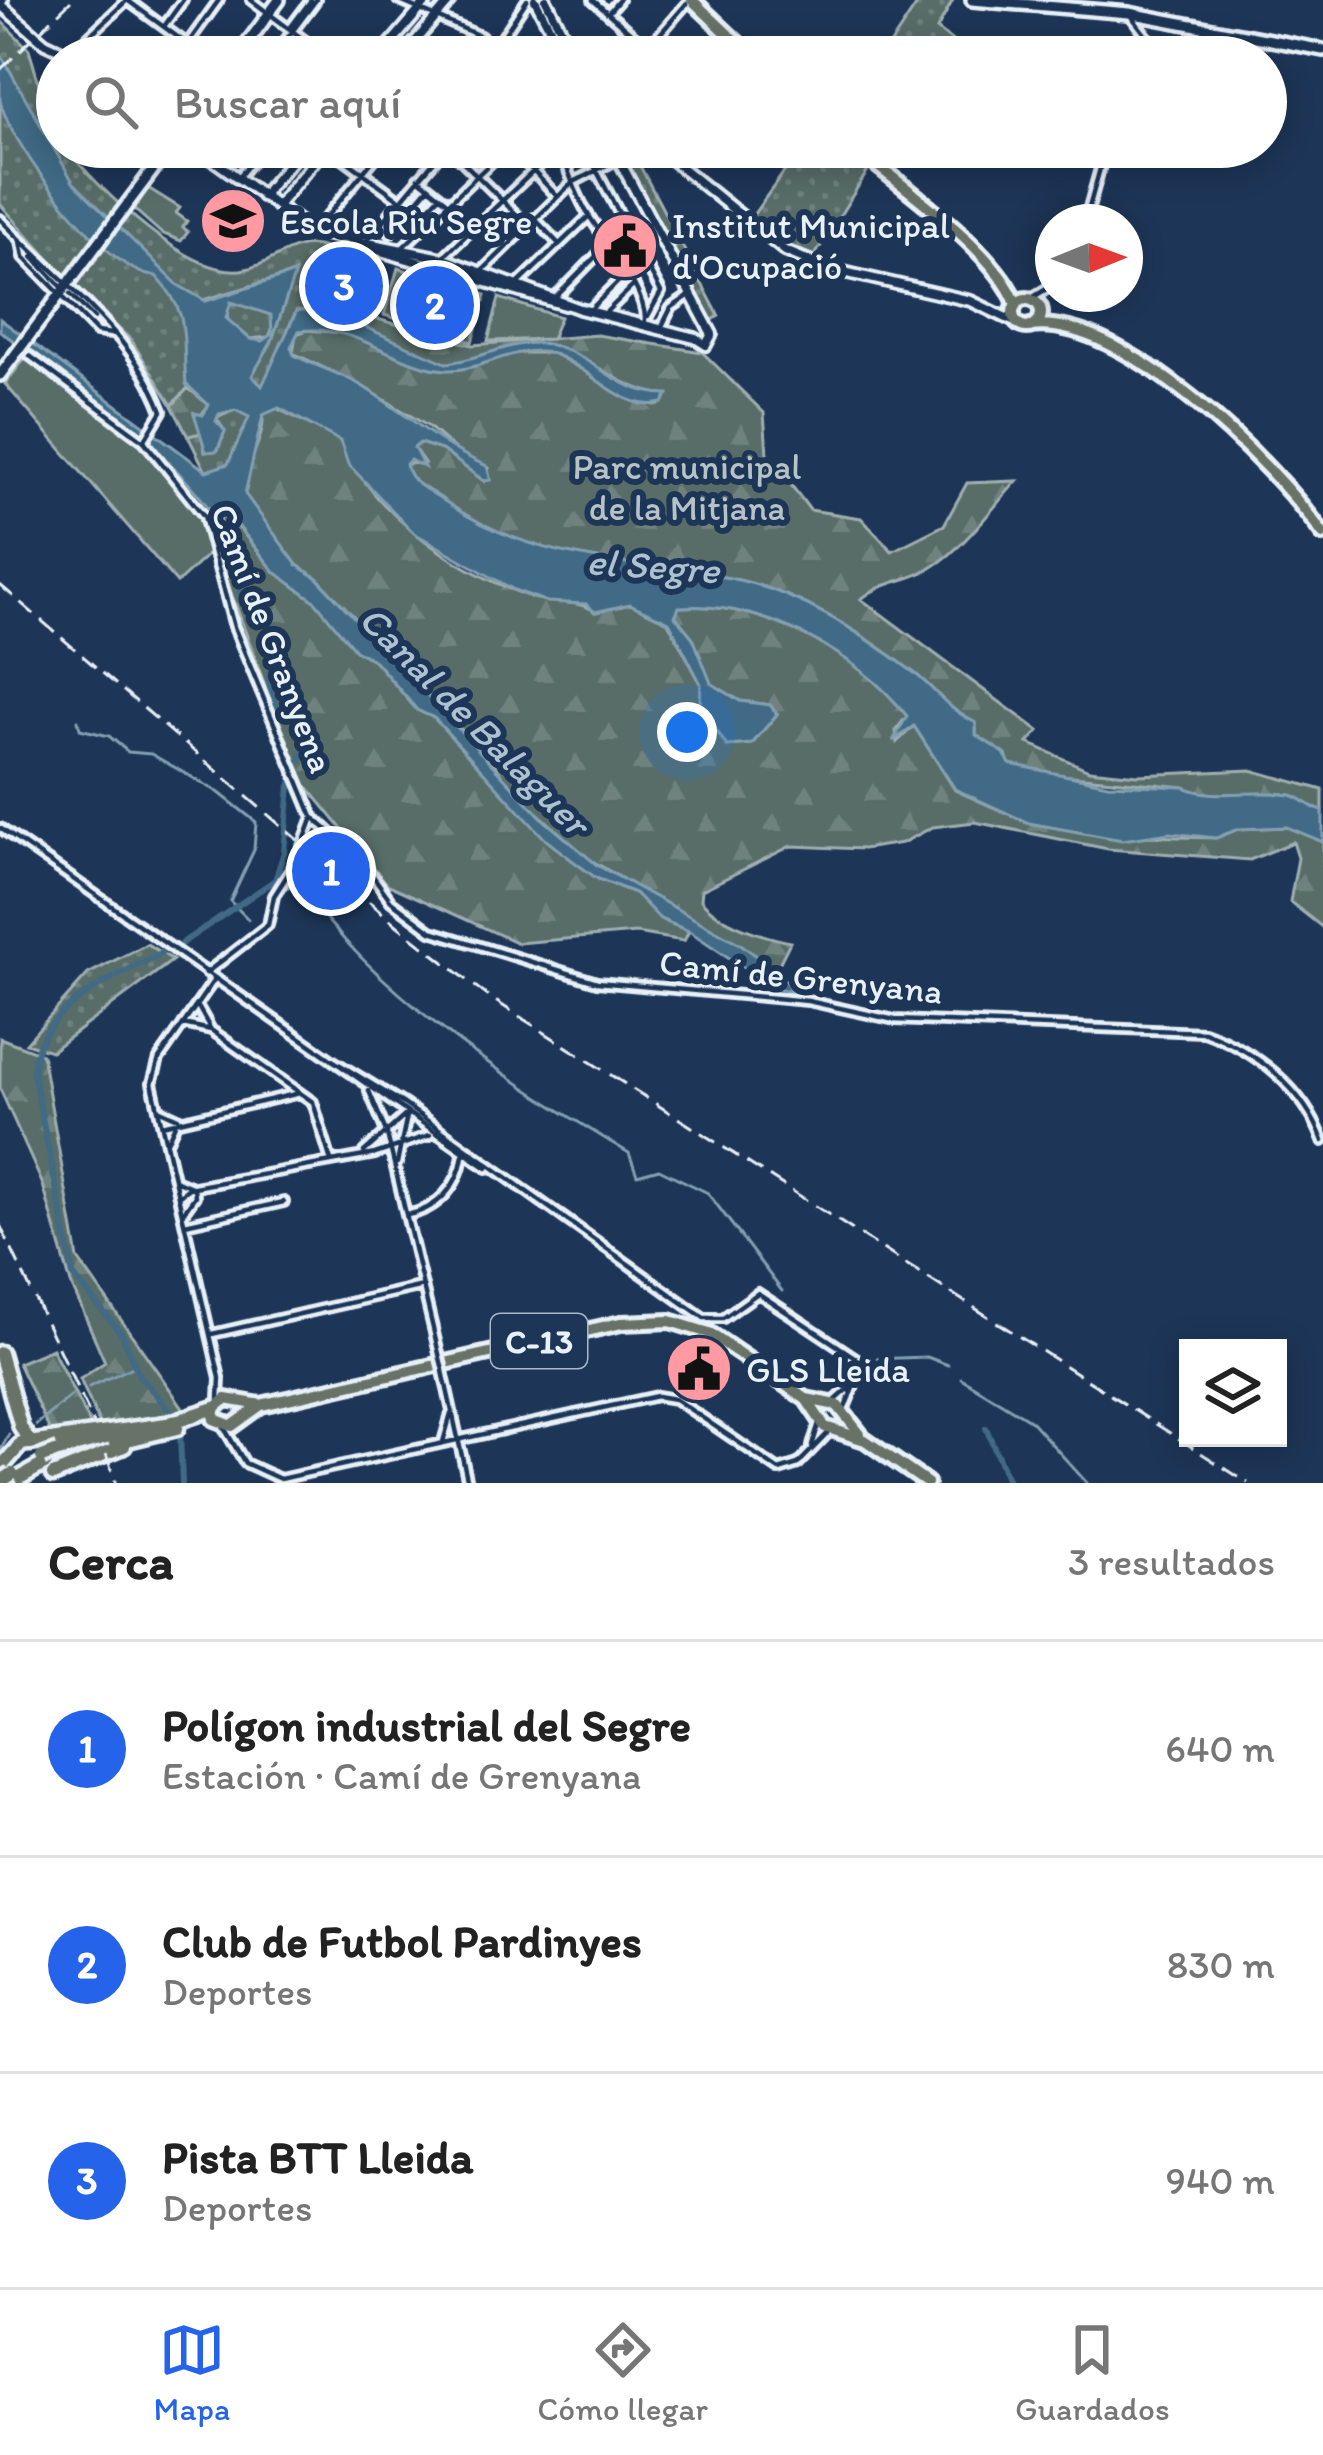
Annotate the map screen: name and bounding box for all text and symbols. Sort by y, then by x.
search box [36,36,1287,168]
icon: search [78,69,144,135]
text: Buscar aquí [174,75,401,129]
school or university icon: Escola Riu Segre [198,186,268,256]
place label: Escola Riu Segre [280,200,532,243]
place label: Institut Municipal d'Ocupació [672,204,950,288]
north arrow [1035,204,1143,312]
public building icon: Institut Municipal d'Ocupació [590,211,660,281]
pin: 3 [305,241,383,331]
pin: 2 [396,260,474,350]
park label: Parc municipal de la Mitjana [573,445,801,529]
street label: Camí de Granyena [202,498,344,779]
water label: el Segre [585,537,723,594]
water label: Canal de Balaguer [350,595,603,849]
your location [657,702,717,762]
pin: 1 [292,826,370,916]
street label: Camí de Grenyana [657,940,945,1013]
road number: C-13 [491,1314,587,1368]
public building icon: GLS Lleida [664,1334,734,1404]
map controls [1179,1339,1287,1447]
button: layers [1179,1339,1287,1447]
place label: GLS Lleida [746,1348,910,1391]
text: Cerca [48,1531,174,1592]
text: 3 resultados [1068,1538,1275,1585]
text: Polígon industrial del Segre [162,1698,691,1752]
text: 1 [78,1725,96,1772]
text: 640 m [1165,1725,1275,1772]
text: Estación · Camí de Grenyana [162,1752,641,1799]
text: Club de Futbol Pardinyes [162,1914,642,1968]
text: 2 [77,1941,97,1988]
text: 830 m [1167,1941,1275,1988]
text: Deportes [162,1968,312,2015]
text: Pista BTT Lleida [162,2130,473,2184]
text: 3 [76,2157,98,2204]
text: 940 m [1166,2157,1275,2204]
text: Deportes [162,2184,312,2231]
tab: Mapa [153,2317,230,2428]
tab: Cómo llegar [537,2317,708,2428]
tab: Guardados [1015,2317,1170,2428]

